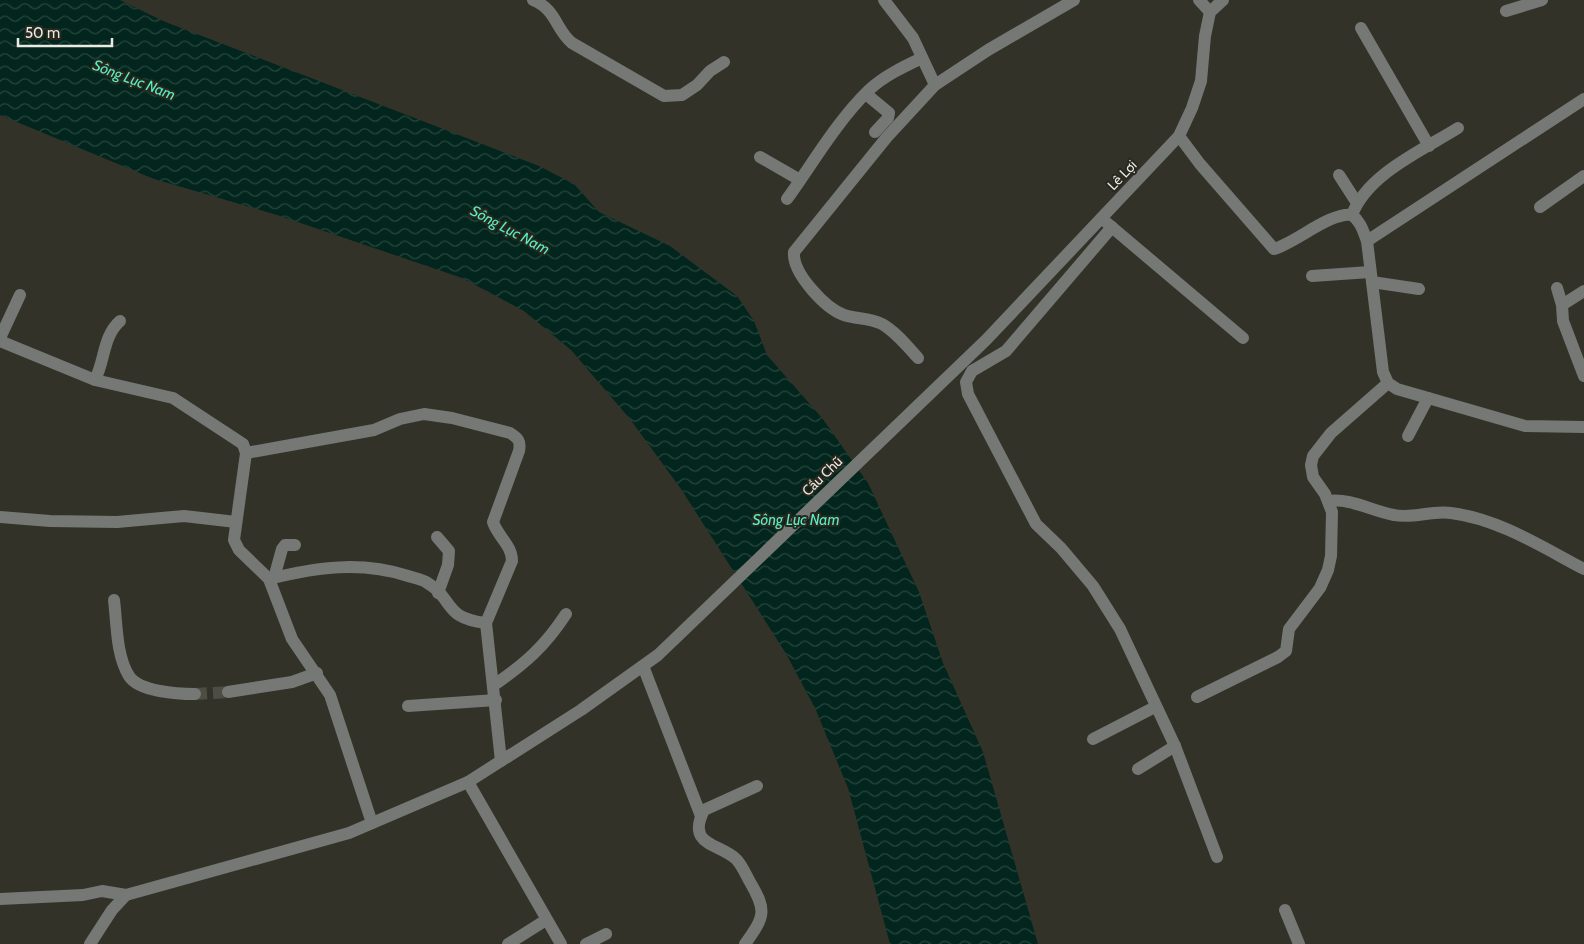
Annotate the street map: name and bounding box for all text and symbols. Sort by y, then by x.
scale bar [18,15,111,47]
text: 50 m [25,24,60,42]
water label: Sông Lục Nam [90,56,178,104]
street label: Lê Lợi [1103,156,1141,194]
water label: Sông Lục Nam [467,202,553,258]
street label: Cầu Chũ [798,452,846,500]
water label: Sông Lục Nam [753,511,839,529]

